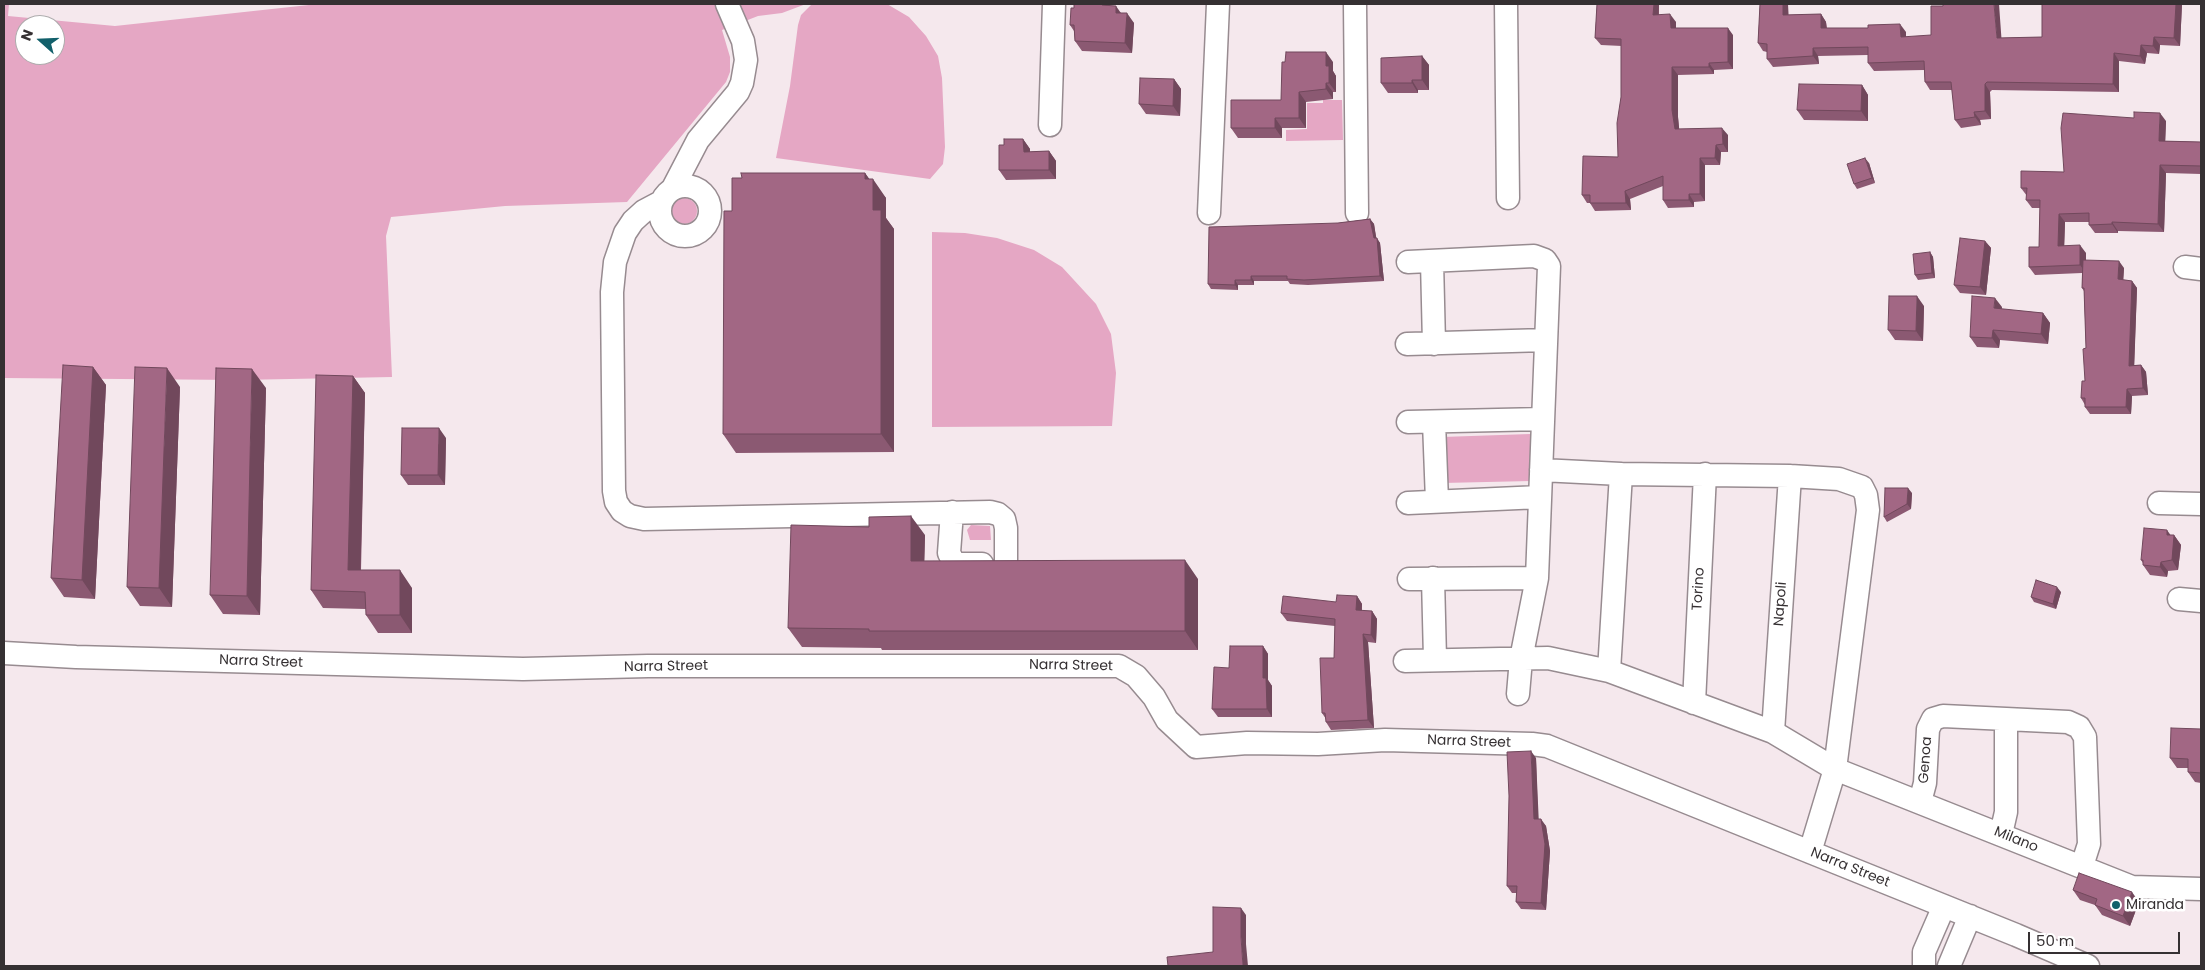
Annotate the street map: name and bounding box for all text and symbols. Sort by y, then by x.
north arrow [15,15,65,65]
text: N [16,27,38,44]
street label: Torino [1689,567,1709,611]
street label: Napoli [1771,581,1791,627]
street label: Narra Street [219,652,303,672]
street label: Narra Street [1029,657,1113,675]
street label: Narra Street [624,658,708,676]
street label: Narra Street [1427,732,1511,752]
street label: Genoa [1916,736,1936,784]
street label: Milano [1991,824,2041,856]
street label: Narra Street [1808,844,1892,892]
place label: Miranda [2126,897,2184,913]
marker: Miranda [2110,899,2122,911]
scale bar [2030,922,2182,954]
text: 50 m [2036,930,2074,951]

